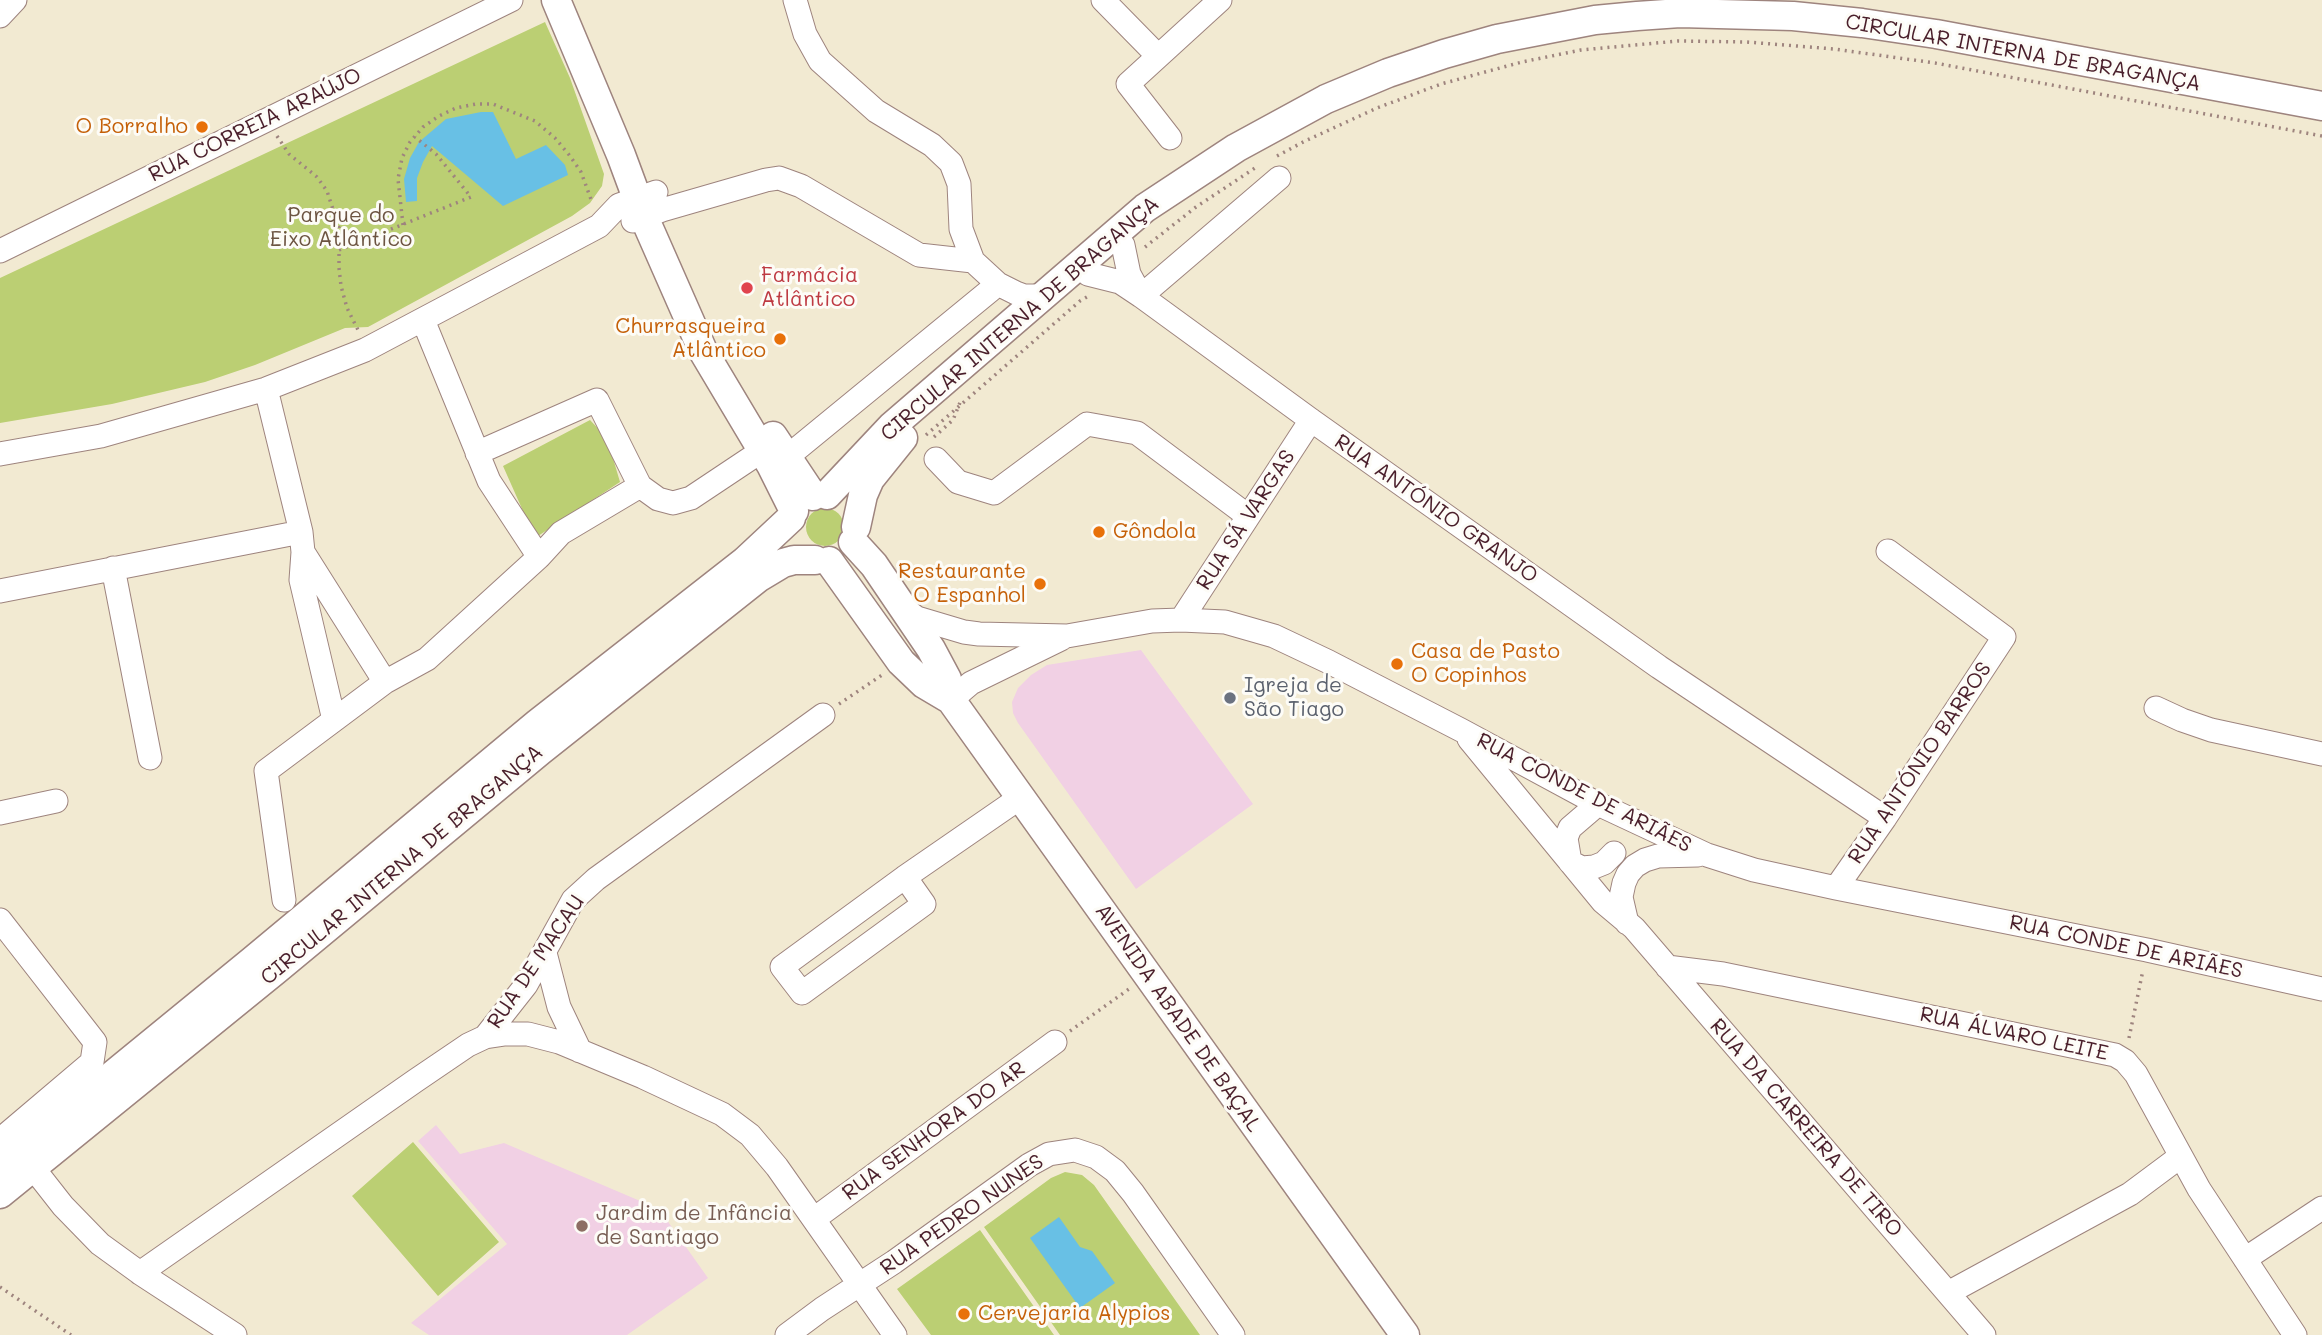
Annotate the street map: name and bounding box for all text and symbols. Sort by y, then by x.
street label: CIRCULAR INTERNA DE BRAGANÇA [1843,9,2203,97]
street label: RUA CORREIA ARAÚJO [145,63,365,187]
place label: O Borralho [75,114,188,140]
marker: O Borralho [194,119,210,135]
street label: CIRCULAR INTERNA DE BRAGANÇA [876,191,1164,447]
park label: Parque do Eixo Atlântico [270,203,412,253]
place label: Farmácia Atlântico [761,263,858,313]
marker: Farmácia Atlântico [739,280,755,296]
place label: Churrasqueira Atlântico [615,314,766,364]
marker: Churrasqueira Atlântico [772,331,788,347]
street label: RUA ANTÓNIO GRANJO [1330,429,1542,589]
street label: RUA SÁ VARGAS [1191,445,1301,595]
place label: Gôndola [1113,519,1197,545]
marker: Gôndola [1091,524,1107,540]
place label: Restaurante O Espanhol [898,559,1026,609]
marker: Restaurante O Espanhol [1032,576,1048,592]
place label: Casa de Pasto O Copinhos [1411,639,1560,689]
marker: Casa de Pasto O Copinhos [1389,656,1405,672]
street label: RUA ANTÓNIO BARROS [1843,657,1997,869]
place label: Igreja de São Tiago [1244,673,1344,723]
marker: Igreja de São Tiago [1222,690,1238,706]
street label: RUA CONDE DE ARIÃES [1472,728,1696,858]
street label: CIRCULAR INTERNA DE BRAGANÇA [256,740,548,990]
street label: RUA DE MACAU [482,891,590,1033]
street label: AVENIDA ABADE DE BAÇAL [1089,899,1267,1137]
street label: RUA CONDE DE ARIÃES [2007,910,2245,984]
street label: RUA ÁLVARO LEITE [1917,1002,2111,1066]
street label: RUA DA CARREIRA DE TIRO [1704,1014,1908,1242]
street label: RUA SENHORA DO AR [838,1056,1030,1206]
street label: RUA PEDRO NUNES [875,1149,1049,1281]
place label: Jardim de Infância de Santiago [596,1201,792,1251]
marker: Jardim de Infância de Santiago [574,1218,590,1234]
place label: Cervejaria Alypios [978,1301,1170,1327]
marker: Cervejaria Alypios [956,1306,972,1322]

